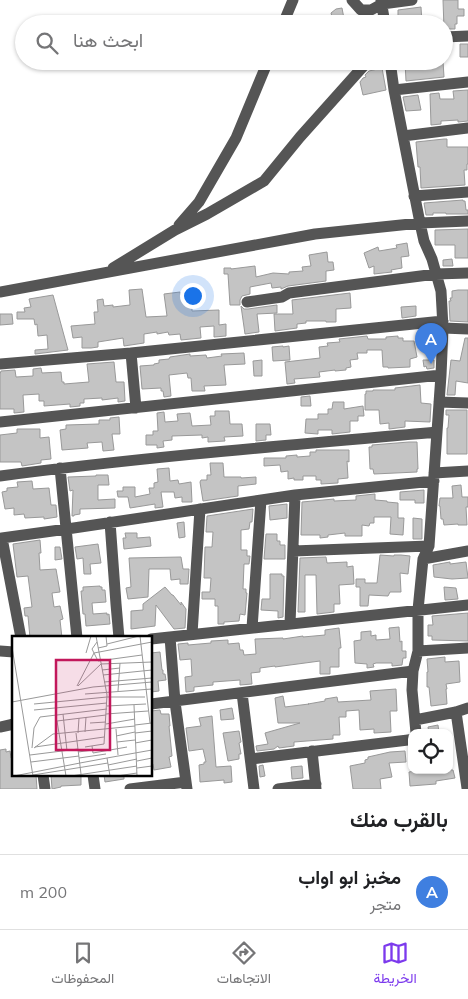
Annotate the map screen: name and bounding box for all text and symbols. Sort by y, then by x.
search box [15,15,453,70]
text: ابحث هنا [73,28,143,52]
icon: search [33,29,61,57]
your location [180,283,206,309]
pin: A [415,323,447,364]
inset map [12,636,152,776]
map controls [408,729,453,774]
button: locate [408,729,453,774]
text: بالقرب منك [350,806,448,832]
text: مخبز ابو اواب [298,865,401,889]
text: 200 m [20,882,67,902]
text: A [426,882,438,902]
text: متجر [370,894,401,914]
tab: المحفوظات [51,939,114,991]
tab: الاتجاهات [217,939,271,991]
tab: الخريطة [373,939,417,991]

